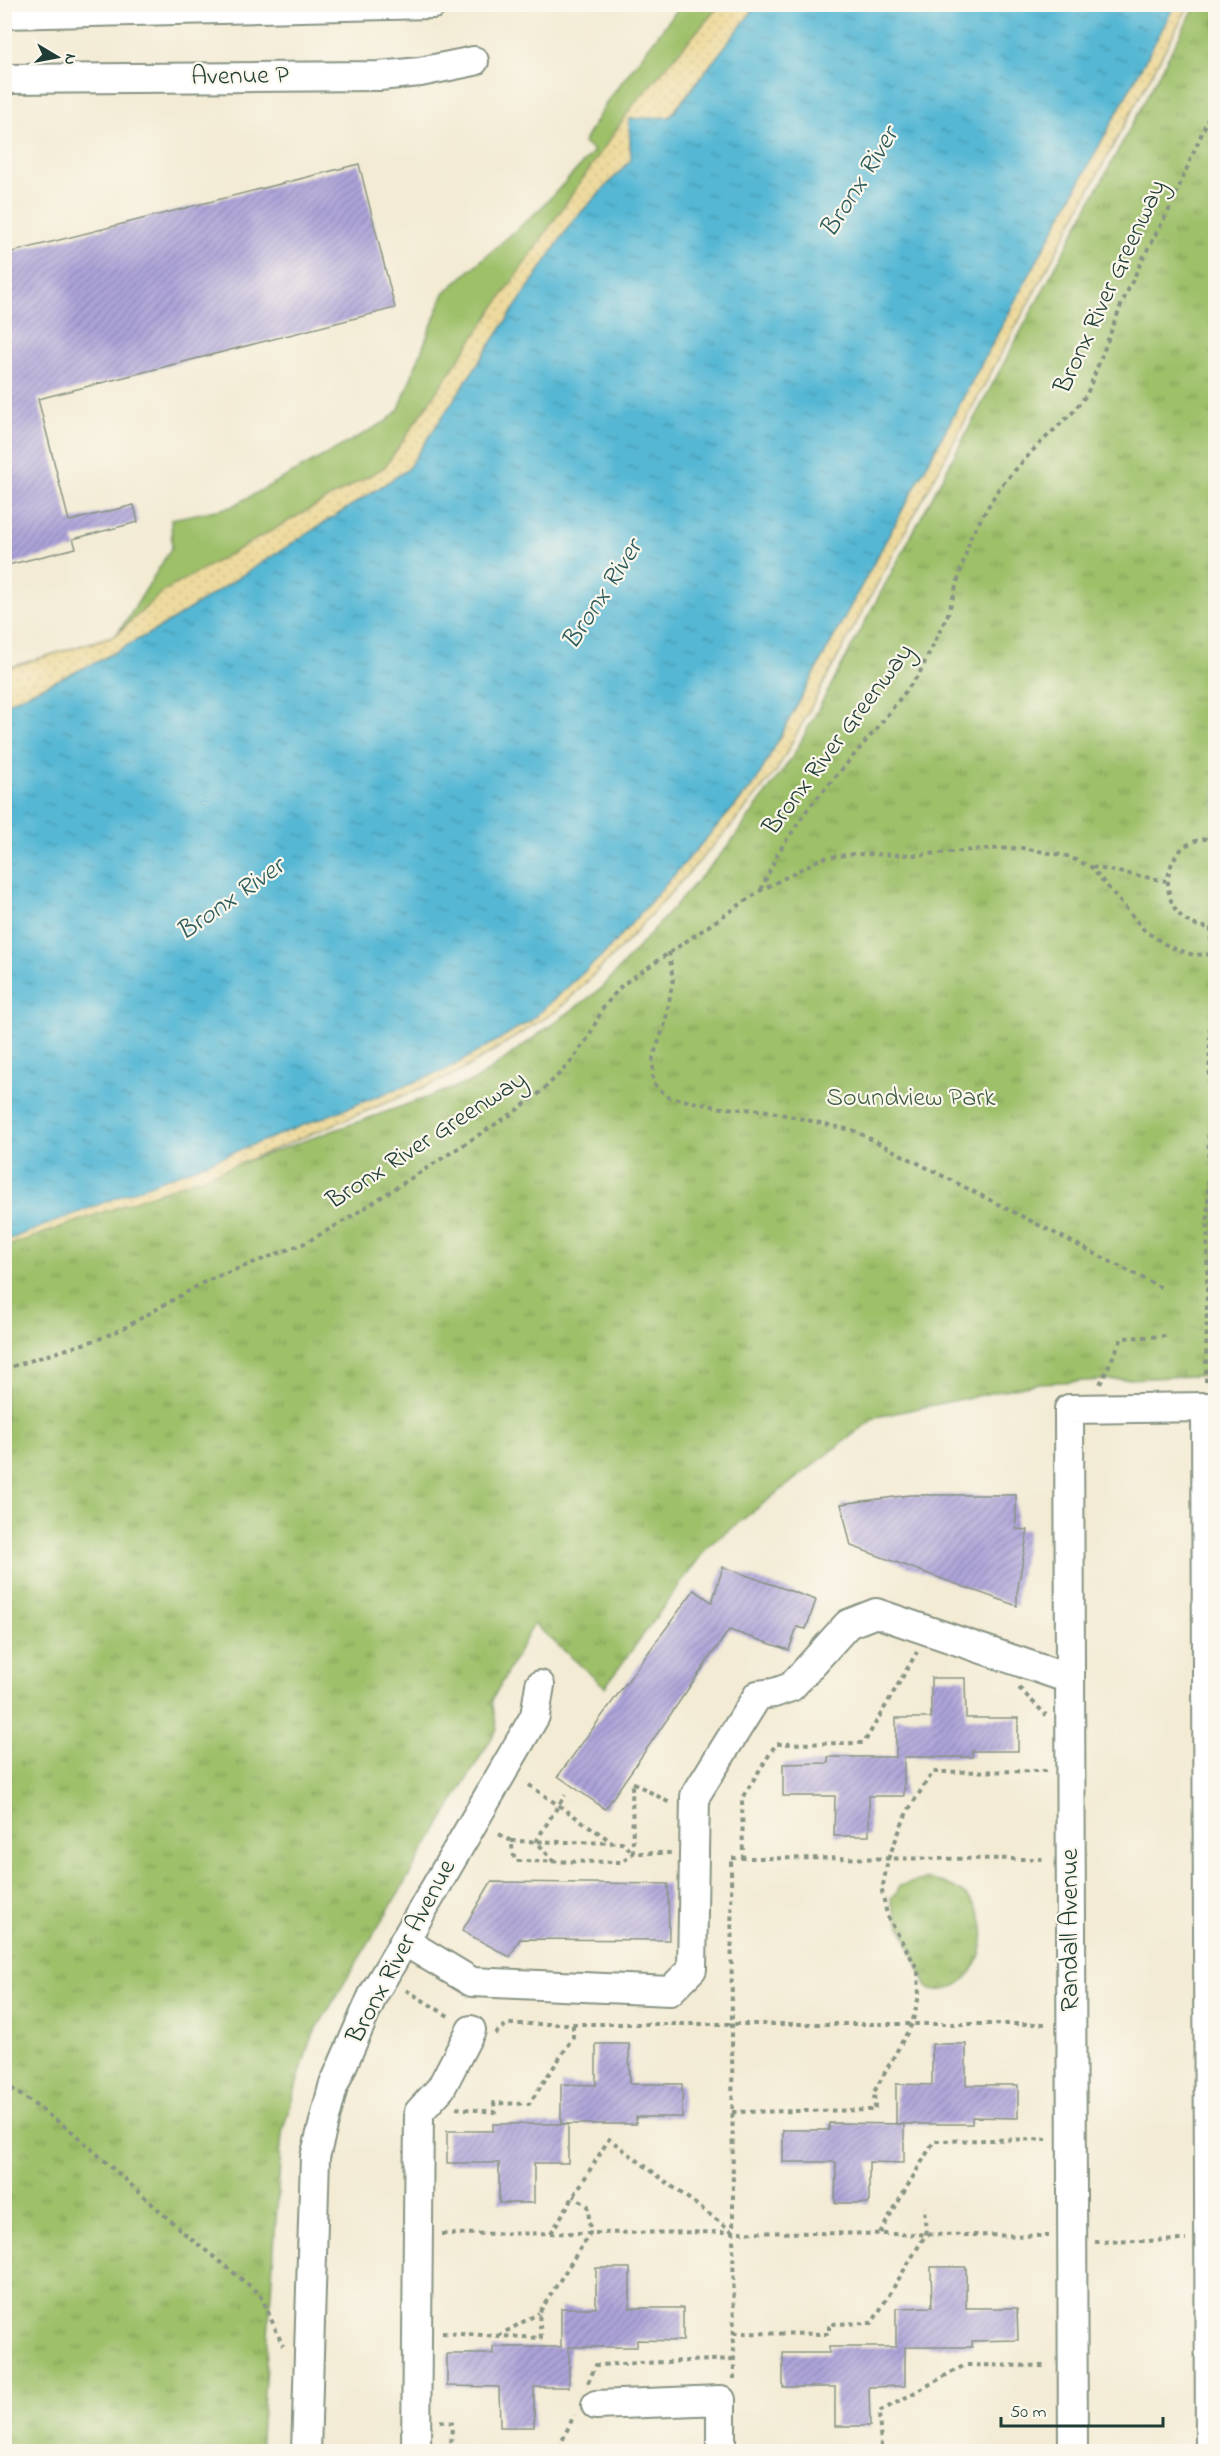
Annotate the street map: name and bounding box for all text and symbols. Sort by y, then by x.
north arrow [27,27,87,87]
text: N [57,52,83,67]
street label: Avenue P [191,57,290,97]
water label: Bronx River [811,117,911,246]
street label: Bronx River Greenway [1044,174,1177,401]
water label: Bronx River [553,529,655,658]
street label: Bronx River Greenway [753,636,924,845]
water label: Bronx River [169,846,296,952]
street label: Bronx River Greenway [318,1062,535,1221]
park label: Soundview Park [826,1080,996,1118]
street label: Randall Avenue [1052,1848,1090,2011]
street label: Bronx River Avenue [337,1853,467,2052]
scale bar [1001,2390,1163,2428]
text: 50 m [1010,2400,1047,2426]

